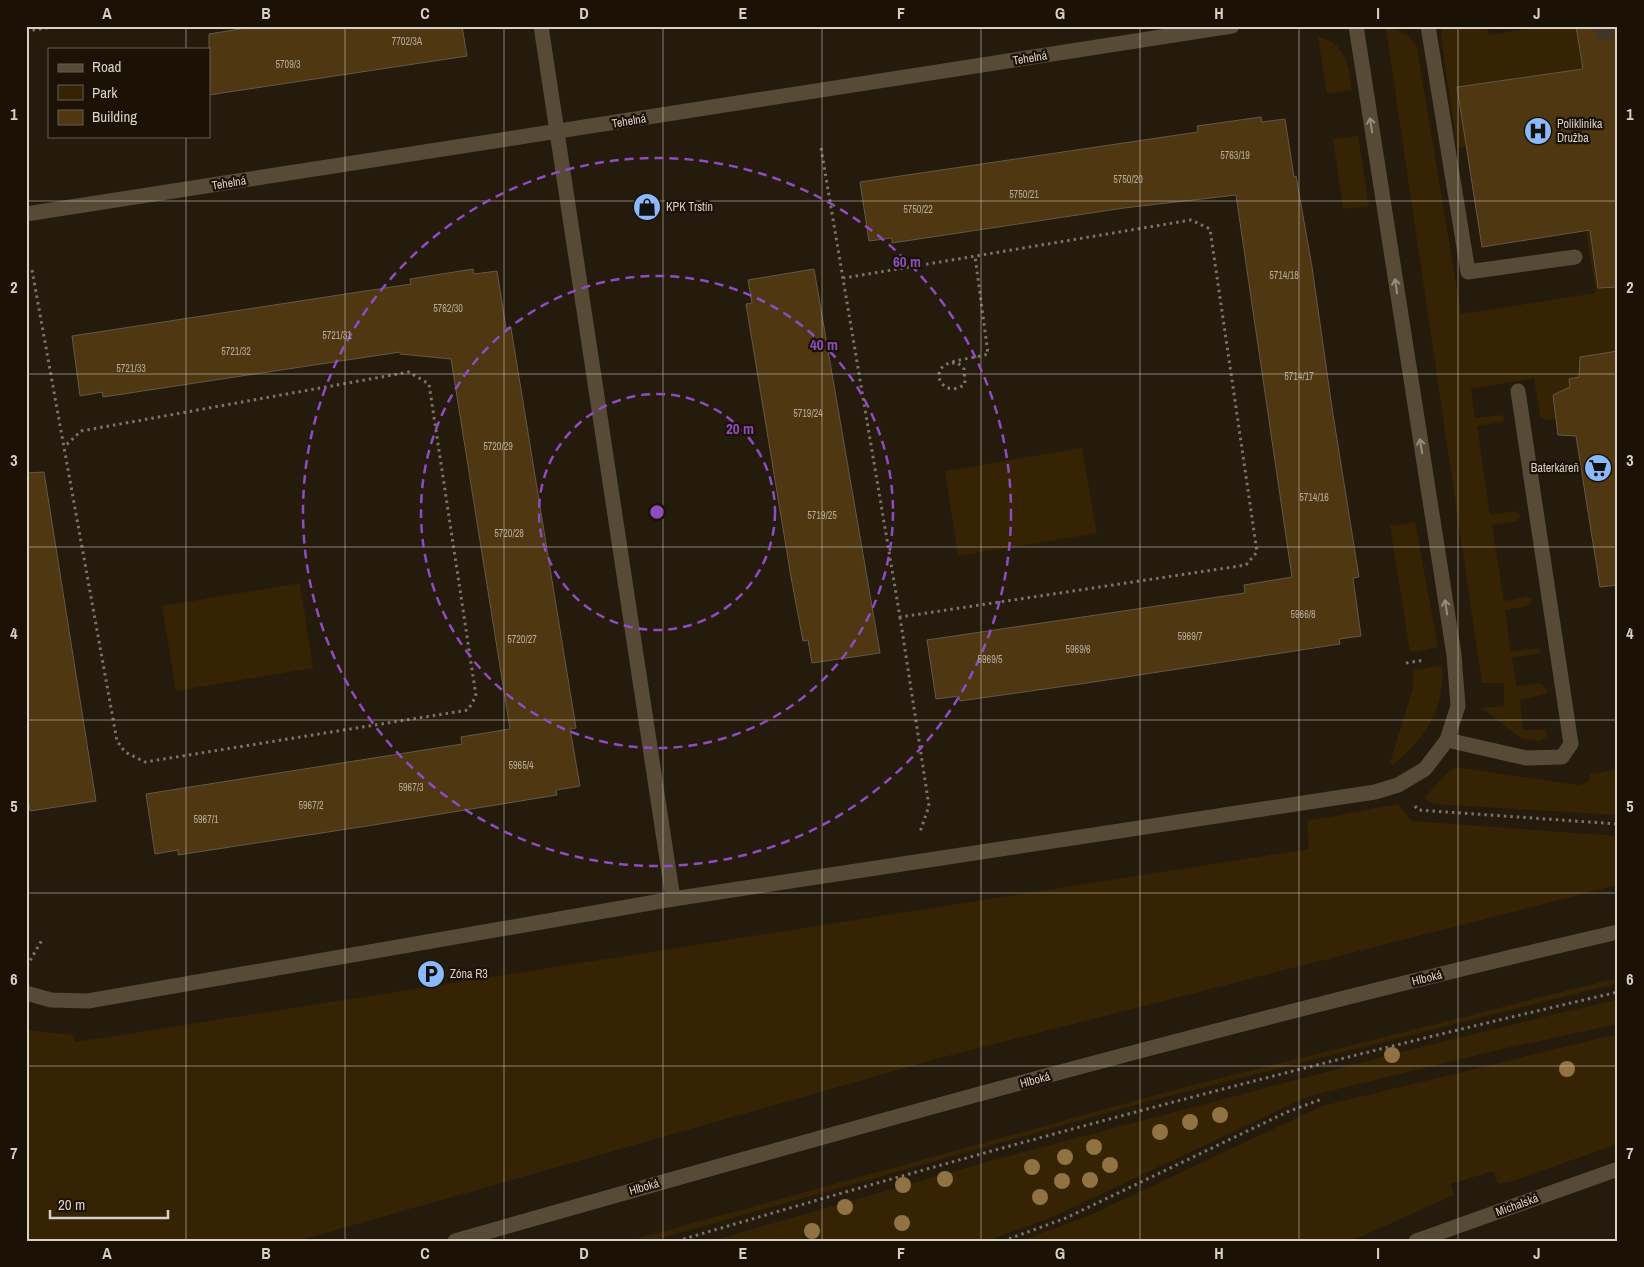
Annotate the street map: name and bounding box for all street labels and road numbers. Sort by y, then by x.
street label: Tehelná [1012,47,1049,69]
street label: Tehelná [611,110,648,132]
street label: Tehelná [211,172,248,194]
street label: Hlboká [1410,966,1444,989]
street label: Hlboká [1018,1068,1052,1092]
street label: Hlboká [627,1175,661,1199]
street label: Michalská [1493,1190,1541,1220]

